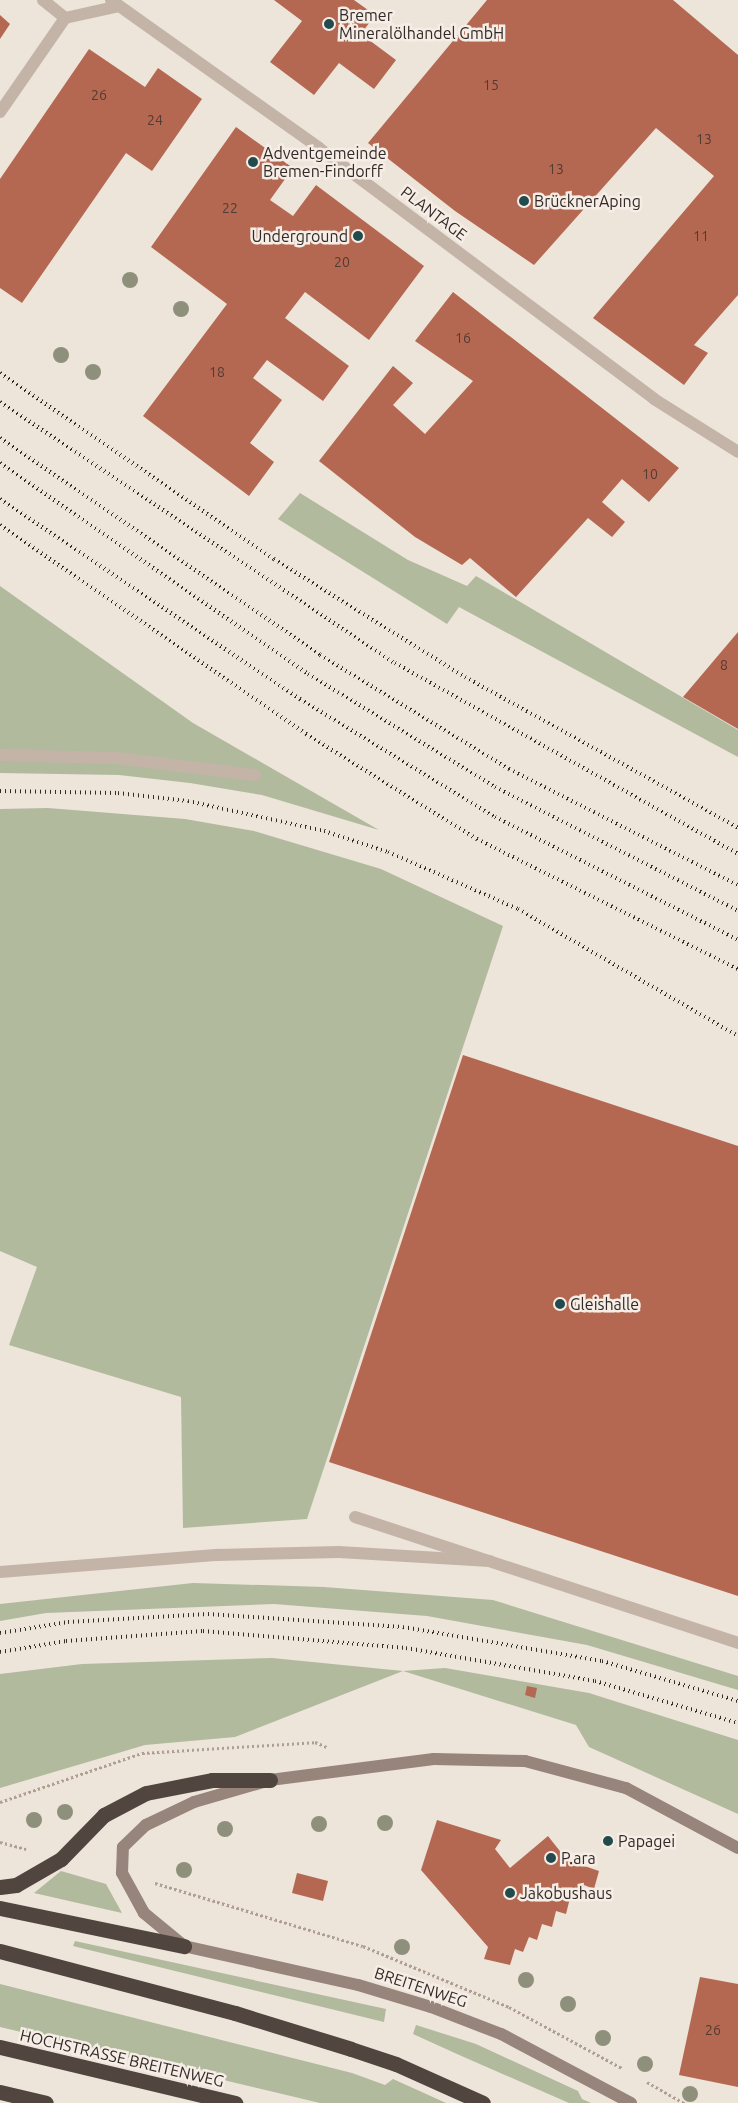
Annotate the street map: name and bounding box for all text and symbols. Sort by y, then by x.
place label: Bremer Mineralölhandel GmbH [339,5,504,43]
marker: Bremer Mineralölhandel GmbH [323,18,335,30]
house number: 15 [483,77,499,93]
house number: 26 [91,87,107,103]
house number: 24 [147,112,163,128]
house number: 13 [696,131,712,147]
place label: Adventgemeinde Bremen-Findorff [263,143,387,181]
marker: Adventgemeinde Bremen-Findorff [247,156,259,168]
house number: 13 [548,161,564,177]
street label: PLANTAGE [397,182,471,244]
place label: BrücknerAping [534,191,641,211]
marker: BrücknerAping [518,195,530,207]
house number: 22 [222,200,238,216]
place label: Underground [251,226,348,246]
house number: 11 [693,228,709,244]
marker: Underground [352,230,364,242]
house number: 20 [334,254,350,270]
house number: 16 [455,330,471,346]
house number: 18 [209,364,225,380]
house number: 10 [642,466,658,482]
house number: 8 [720,657,728,673]
place label: Gleishalle [570,1294,639,1314]
marker: Gleishalle [554,1298,566,1310]
place label: Papagei [618,1831,675,1851]
marker: Papagei [602,1835,614,1847]
place label: P.ara [561,1848,596,1868]
marker: P.ara [545,1852,557,1864]
place label: Jakobushaus [520,1883,612,1903]
marker: Jakobushaus [504,1887,516,1899]
street label: BREITENWEG [372,1963,470,2011]
house number: 26 [705,2022,721,2038]
street label: HOCHSTRASSE BREITENWEG [18,2025,226,2091]

